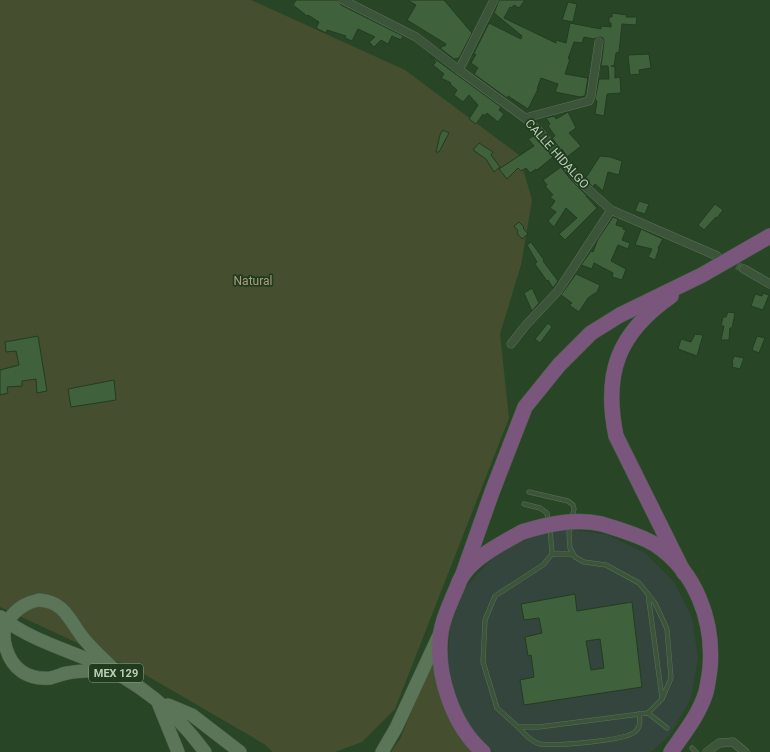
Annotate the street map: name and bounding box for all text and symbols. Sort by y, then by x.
street label: CALLE HIDALGO [522,117,592,191]
park label: Natural [234,274,272,288]
road number: MEX 129 [89,664,143,682]

